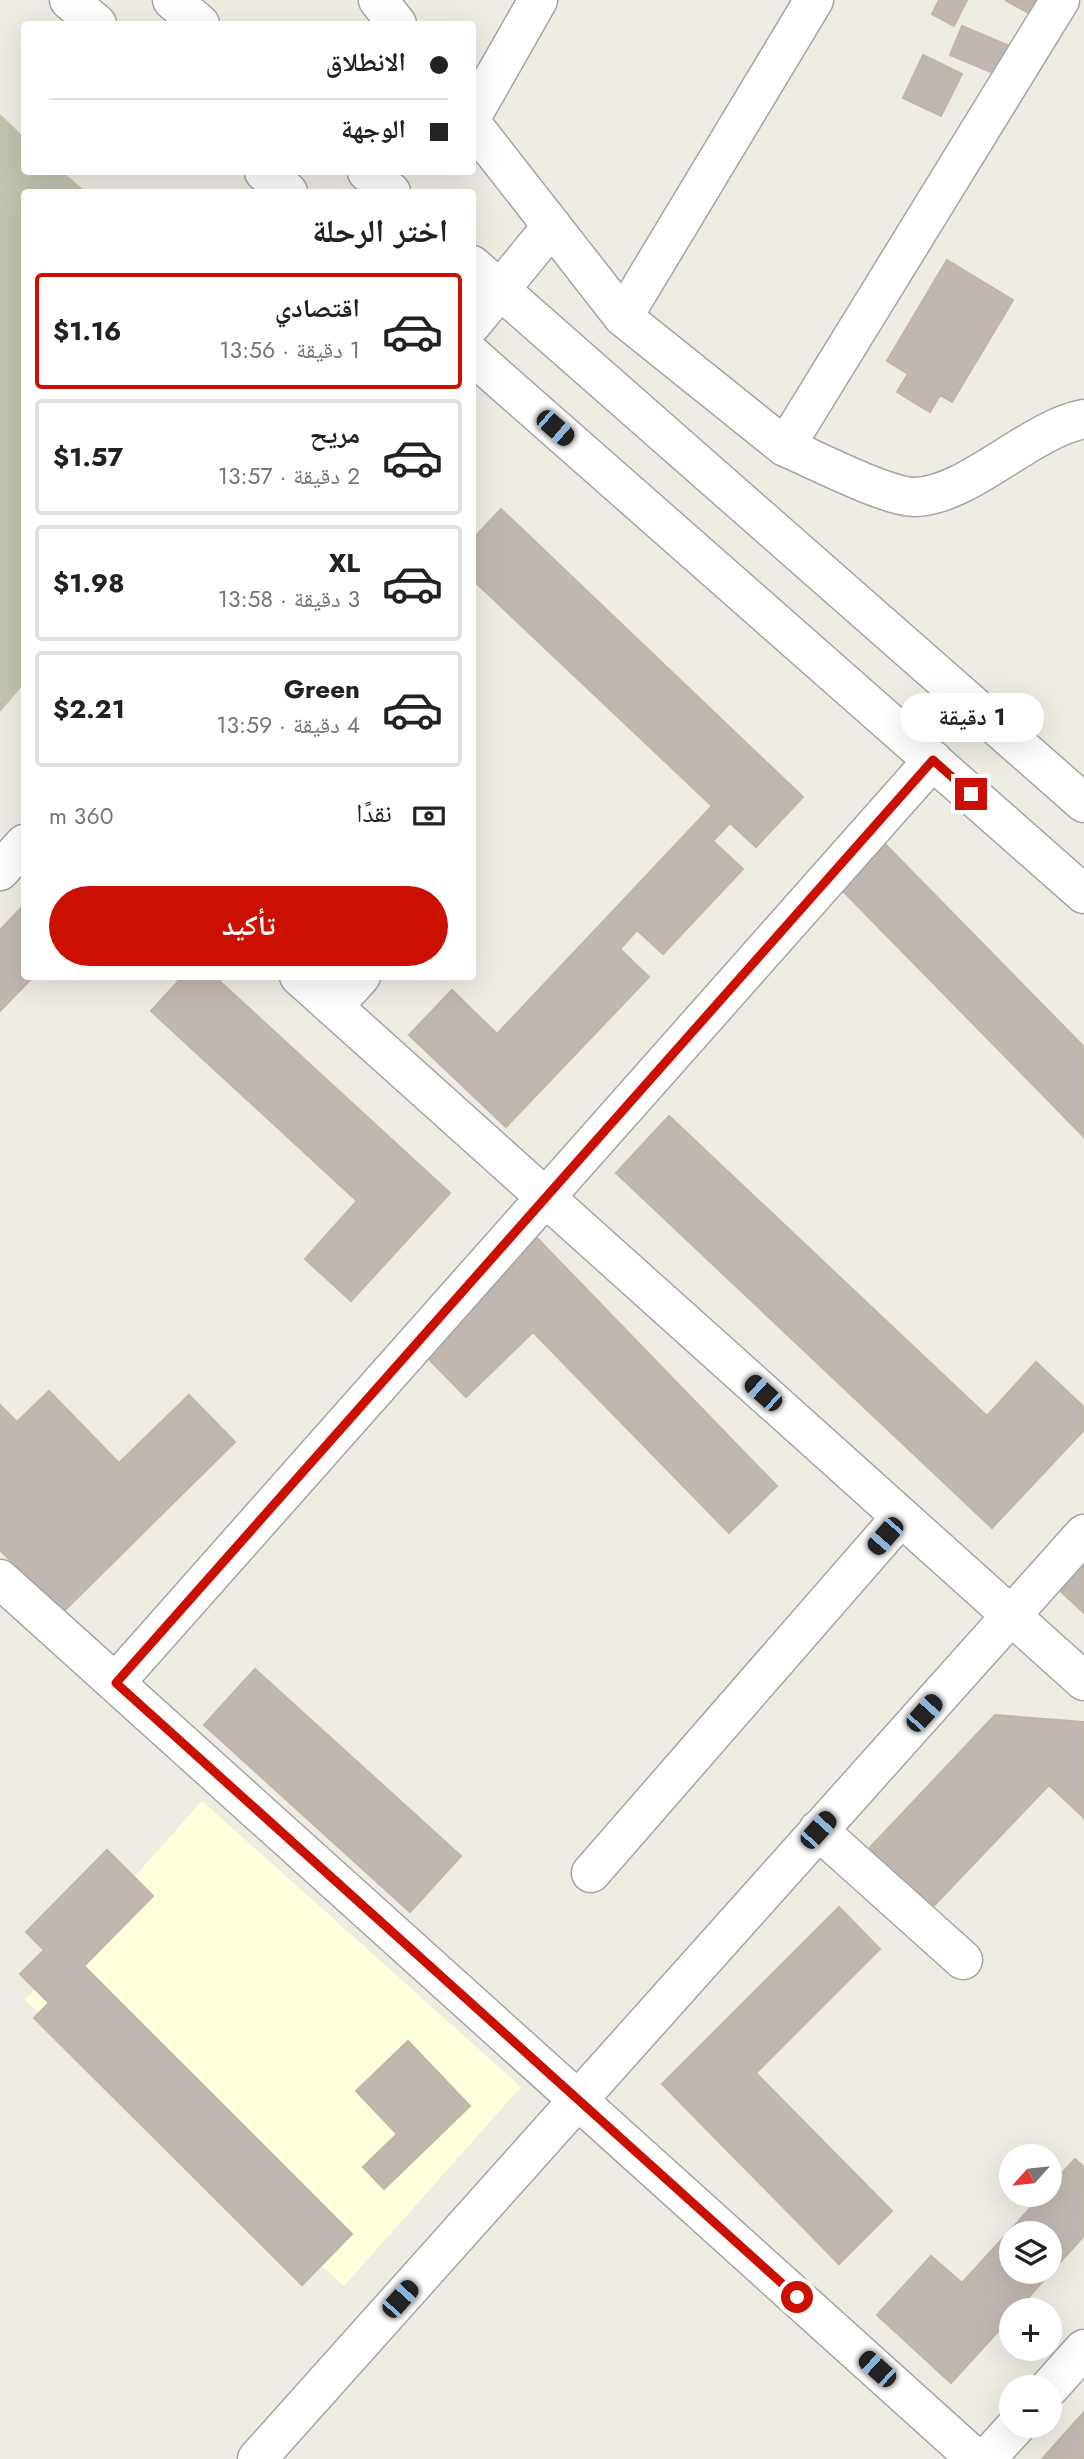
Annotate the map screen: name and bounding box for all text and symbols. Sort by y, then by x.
text: الانطلاق [326,43,406,81]
text: الوجهة [341,110,406,148]
text: اختر الرحلة [312,208,448,254]
text: اقتصادي [275,289,360,327]
icon: car [381,300,444,363]
text: $1.16 [53,312,121,350]
text: 1 دقيقة · 13:56 [219,333,360,367]
car [533,406,578,450]
text: مريح [310,415,360,453]
icon: car [381,426,444,489]
text: $1.57 [53,438,123,476]
text: 2 دقيقة · 13:57 [218,459,360,493]
text: XL [328,544,360,582]
icon: car [381,552,444,615]
text: $1.98 [53,564,124,602]
text: 3 دقيقة · 13:58 [218,582,360,616]
text: Green [284,670,360,708]
icon: car [381,678,444,741]
text: $2.21 [53,690,125,728]
callout: 1 دقيقة [899,692,1043,742]
text: 1 دقيقة [939,700,1005,734]
text: 4 دقيقة · 13:59 [216,708,360,742]
route end [955,778,987,810]
text: نقدًا [356,794,392,832]
icon: cash [410,797,448,835]
text: 360 m [49,799,113,833]
button: تأكيد [49,886,448,966]
car [741,1371,786,1415]
car [864,1513,907,1559]
car [903,1690,946,1736]
car [797,1807,840,1853]
north arrow [999,2144,1062,2207]
map controls [999,2144,1062,2438]
button: layers [999,2221,1062,2284]
car [379,2276,422,2322]
route start [781,2281,813,2313]
button: + [999,2298,1062,2361]
car [855,2347,900,2391]
button: − [999,2375,1062,2438]

